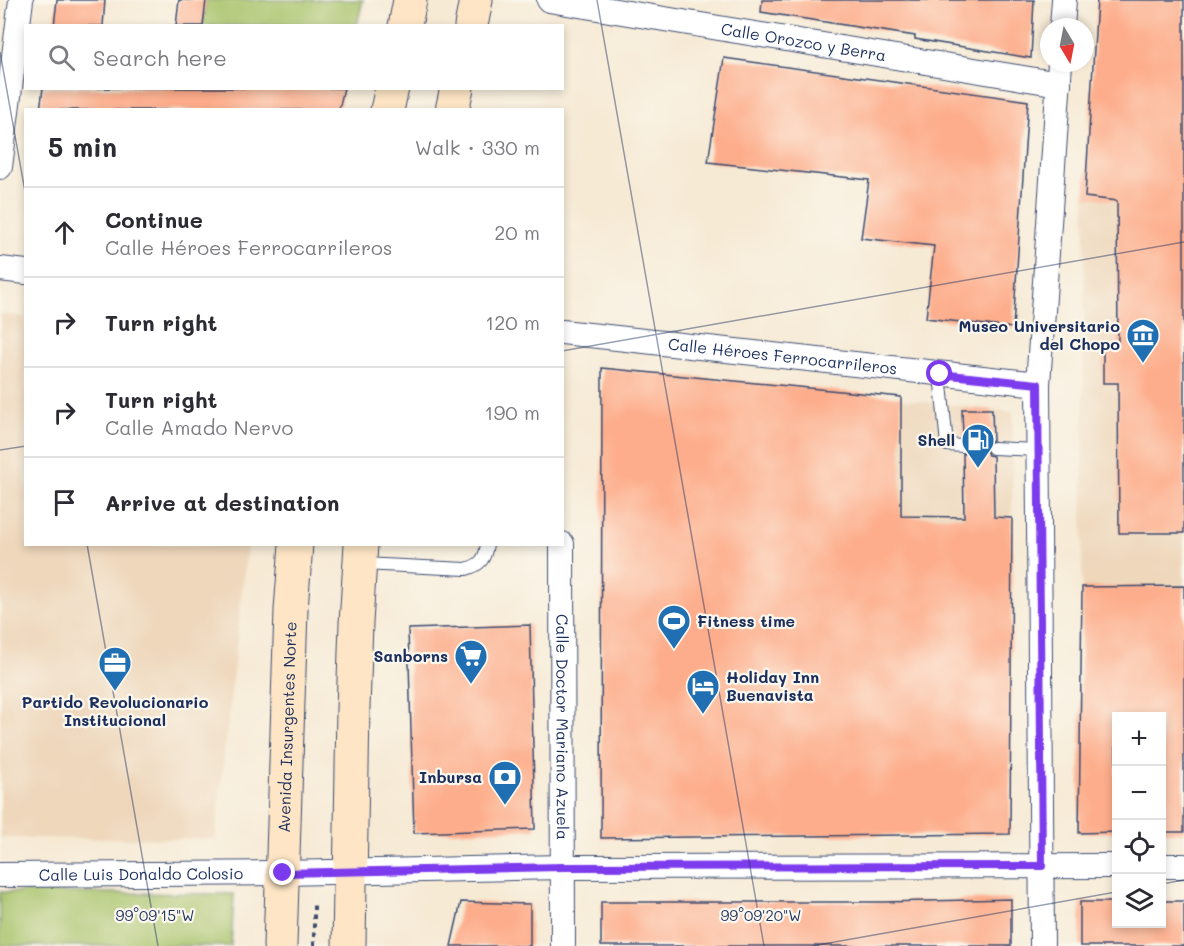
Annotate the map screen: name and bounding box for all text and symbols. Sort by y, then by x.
street label: Calle Orozco y Berra [720,17,888,65]
north arrow [1040,18,1094,72]
search box [24,24,564,90]
icon: search [45,41,78,74]
text: Search here [93,43,227,72]
text: 5 min [48,130,117,164]
text: Walk · 330 m [415,134,540,160]
text: Continue [105,205,203,234]
icon: ahead [48,216,81,249]
text: 20 m [494,219,540,245]
text: Calle Héroes Ferrocarrileros [105,234,393,260]
icon: right [48,306,81,339]
text: Turn right [105,308,217,337]
text: 120 m [485,309,540,335]
place label: Museo Universitario del Chopo [959,315,1120,354]
museum icon: Museo Universitario del Chopo [1125,317,1161,364]
street label: Calle Héroes Ferrocarrileros [667,333,898,379]
route start [926,360,952,386]
text: Turn right [105,385,217,414]
icon: right [48,396,81,429]
text: 190 m [485,399,540,425]
text: Calle Amado Nervo [105,414,293,440]
fuel station icon: Shell [960,422,996,469]
place label: Shell [918,429,955,450]
icon: arrive [48,486,81,519]
text: Arrive at destination [105,488,340,517]
sports icon: Fitness time [656,603,692,650]
place label: Fitness time [697,610,795,631]
street label: Calle Doctor Mariano Azuela [552,614,574,840]
street label: Avenida Insurgentes Norte [273,621,301,833]
supermarket icon: Sanborns [453,638,489,685]
office icon: Partido Revolucionario Institucional [97,645,133,692]
place label: Sanborns [374,645,448,666]
place label: Holiday Inn Buenavista [726,666,819,705]
hotel icon: Holiday Inn Buenavista [685,668,721,715]
place label: Partido Revolucionario Institucional [22,691,209,730]
map controls [1112,712,1166,928]
button: + [1112,712,1166,766]
bank icon: Inbursa [487,759,523,806]
place label: Inbursa [419,766,482,787]
button: − [1112,766,1166,820]
button: locate [1112,820,1166,874]
route end [269,859,295,885]
street label: Calle Luis Donaldo Colosio [39,862,243,885]
button: layers [1112,874,1166,928]
text: 99°09'15"W [116,905,194,925]
text: 99°09'20"W [720,905,802,925]

